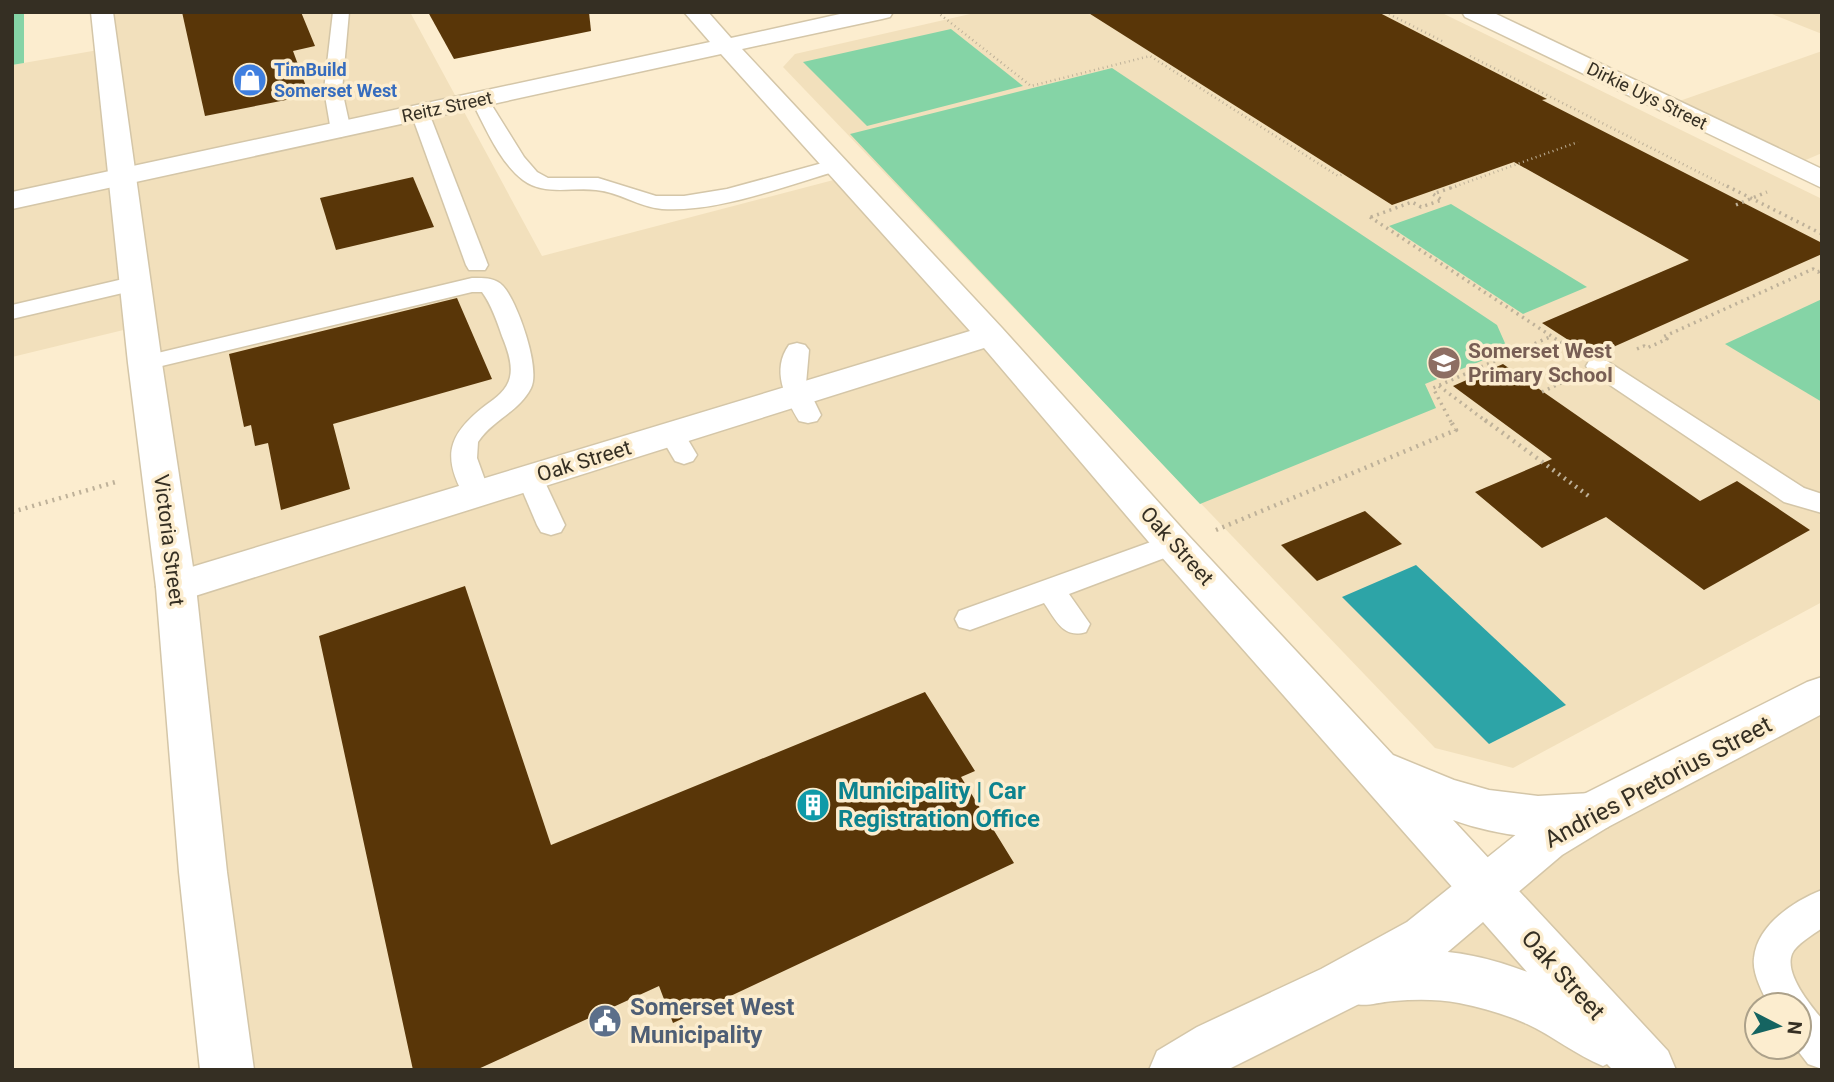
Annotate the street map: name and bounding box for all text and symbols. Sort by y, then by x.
street label: Dirkie Uys Street [1584,57,1711,134]
place label: TimBuild Somerset West [274,59,397,101]
shop icon: TimBuild Somerset West [231,61,269,99]
street label: Reitz Street [400,87,494,126]
place label: Somerset West Primary School [1468,339,1613,387]
school or university icon: Somerset West Primary School [1425,344,1463,382]
street label: Oak Street [534,435,634,487]
street label: Victoria Street [149,473,189,607]
street label: Oak Street [1136,502,1218,590]
street label: Andries Pretorius Street [1540,710,1777,854]
place label: Municipality | Car Registration Office [838,777,1040,833]
building icon: Municipality | Car Registration Office [794,786,832,824]
street label: Oak Street [1515,924,1611,1026]
north arrow [1743,991,1813,1061]
place label: Somerset West Municipality [630,993,794,1049]
public building icon: Somerset West Municipality [586,1002,624,1040]
text: N [1782,1020,1807,1036]

